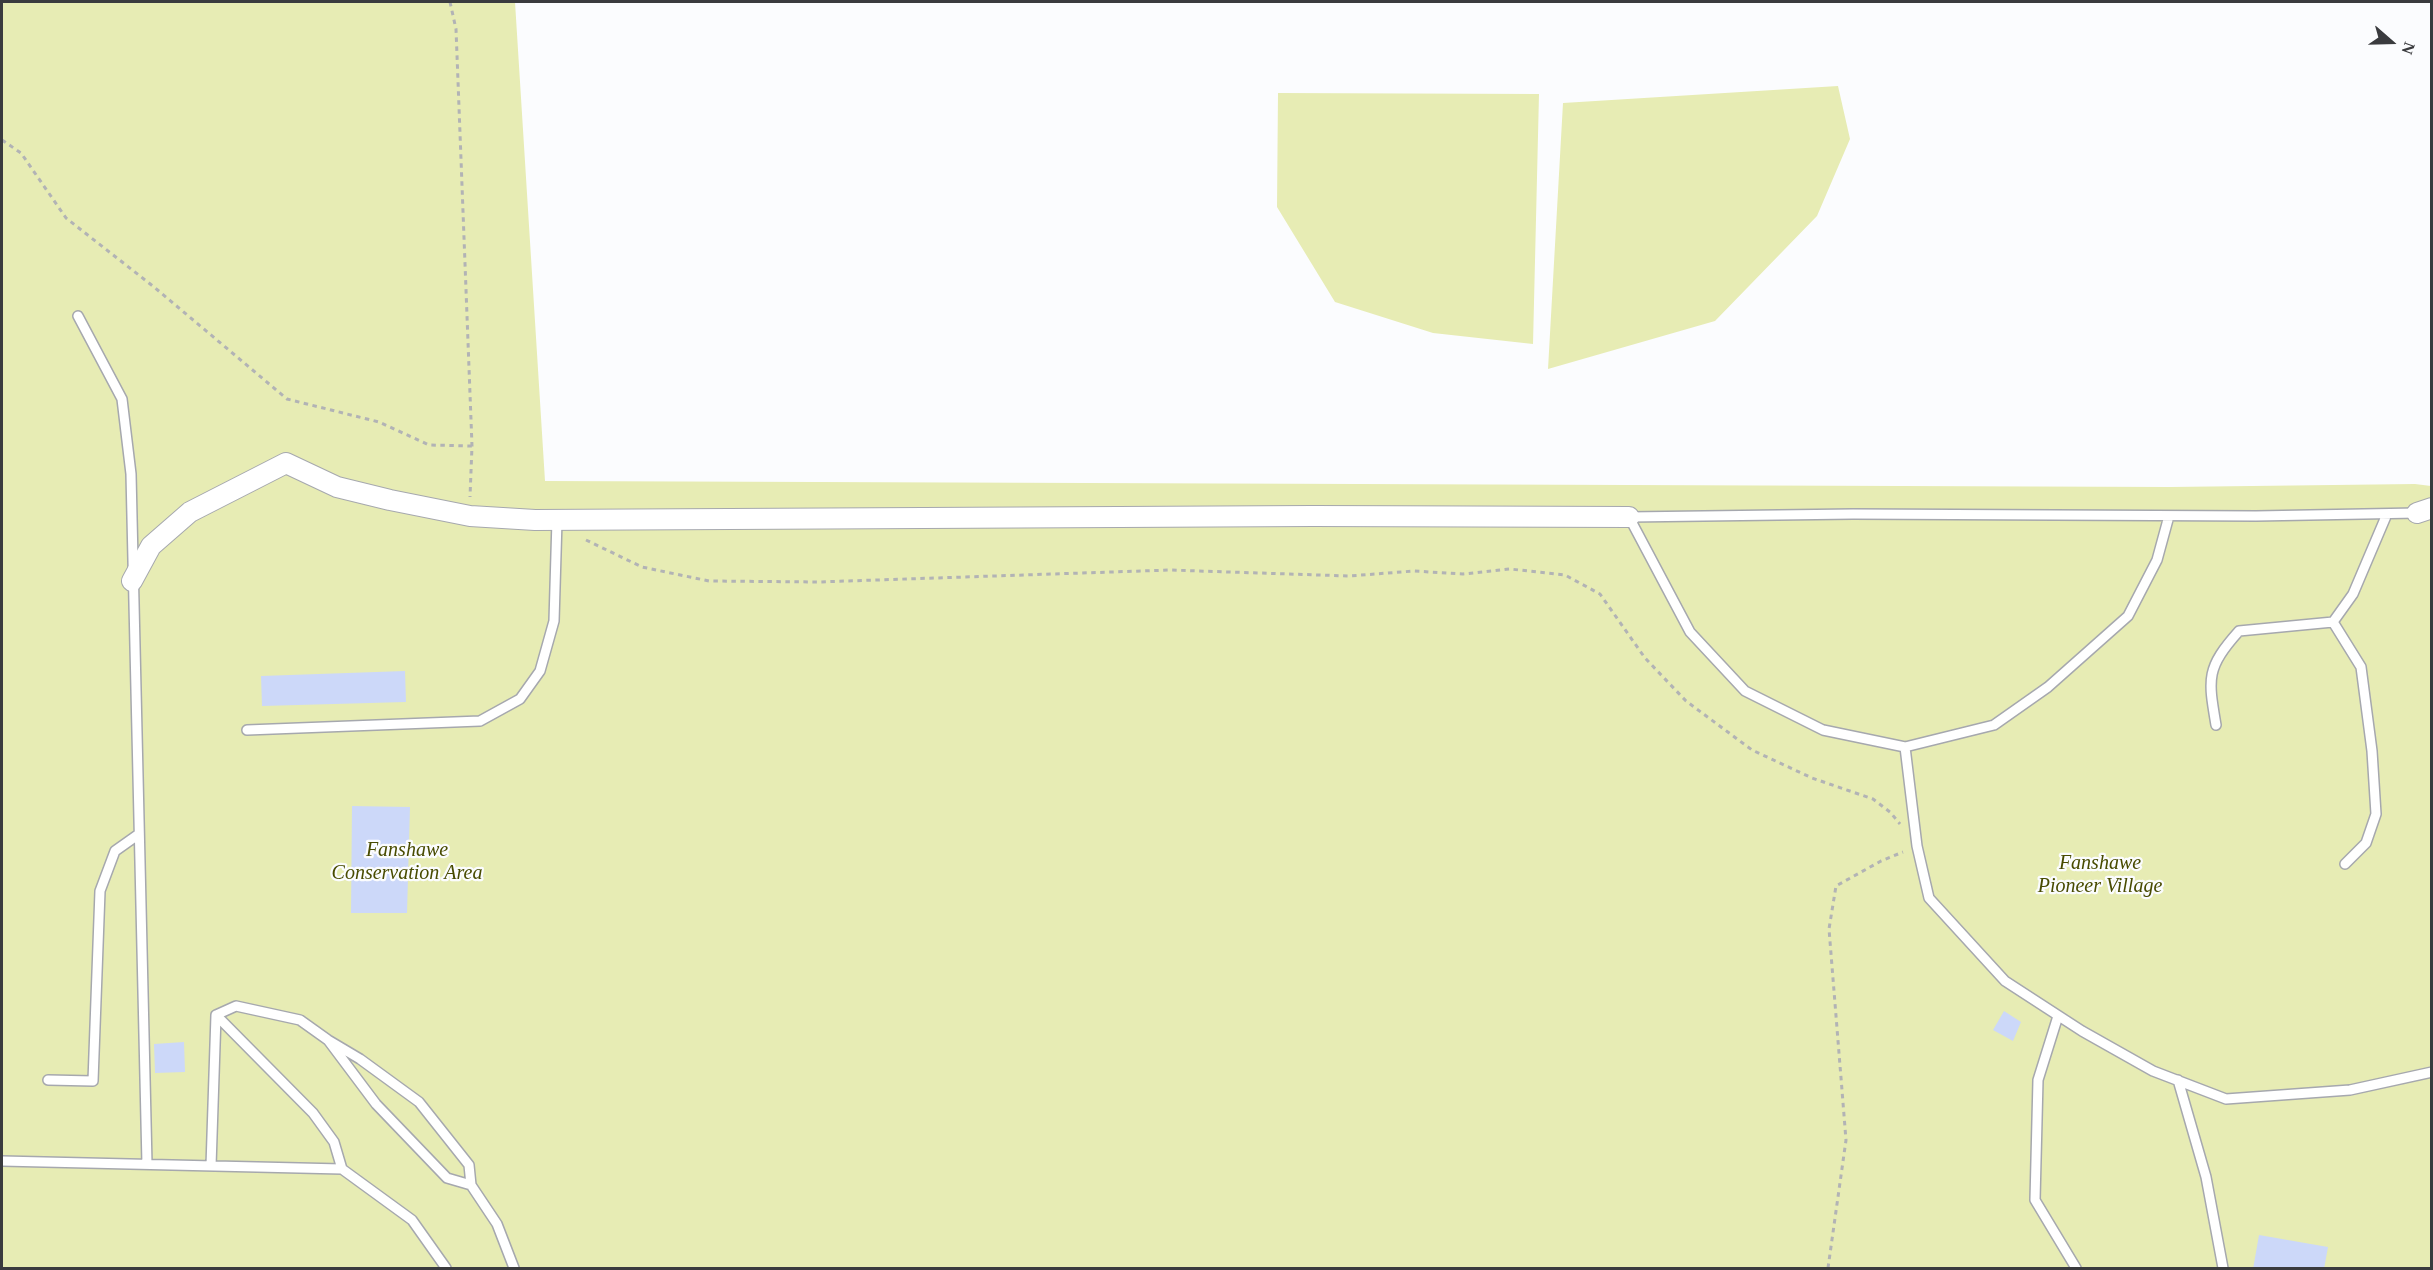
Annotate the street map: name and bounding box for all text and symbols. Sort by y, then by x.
north arrow [2361,12,2421,72]
text: N [2398,40,2418,57]
park label: Fanshawe Conservation Area [332,839,482,886]
park label: Fanshawe Pioneer Village [2038,852,2162,899]

